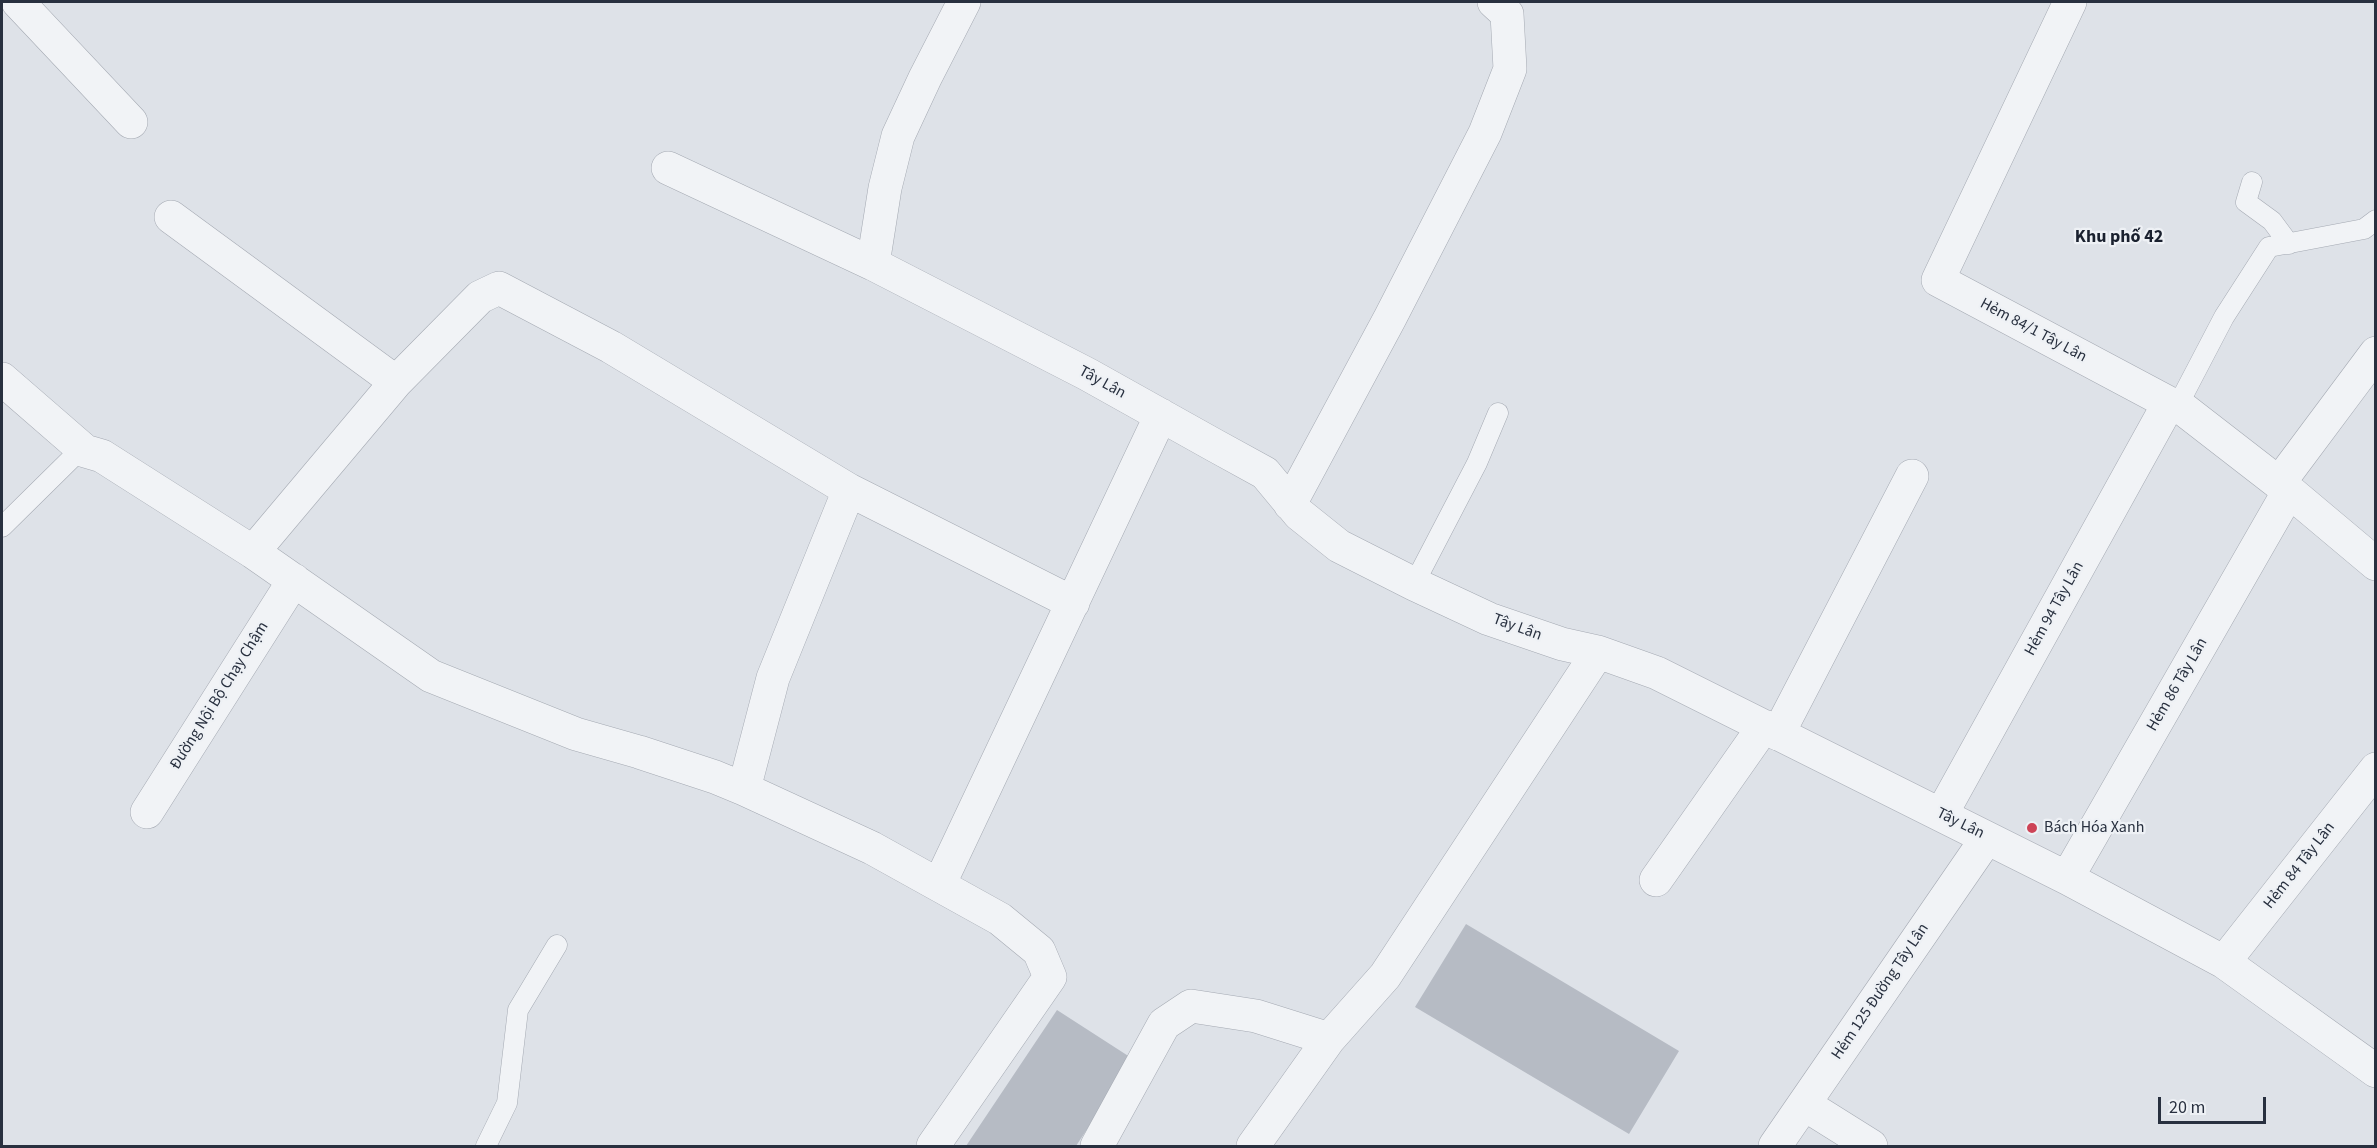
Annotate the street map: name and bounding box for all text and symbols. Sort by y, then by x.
district label: Khu phố 42 [2075,227,2163,249]
street label: Hẻm 84/1 Tây Lân [1976,295,2090,367]
street label: Tây Lân [1075,362,1129,404]
street label: Hẻm 94 Tây Lân [2021,559,2089,659]
street label: Tây Lân [1490,610,1544,646]
street label: Đường Nội Bộ Chạy Chậm [167,619,273,773]
street label: Hẻm 86 Tây Lân [2144,635,2212,735]
street label: Tây Lân [1933,804,1987,844]
place label: Bách Hóa Xanh [2044,818,2144,838]
street label: Hẻm 84 Tây Lân [2260,819,2340,913]
marker: Bách Hóa Xanh [2025,821,2039,835]
street label: Hẻm 125 Đường Tây Lân [1828,920,1934,1064]
scale bar [2161,1085,2269,1123]
text: 20 m [2169,1095,2205,1120]

